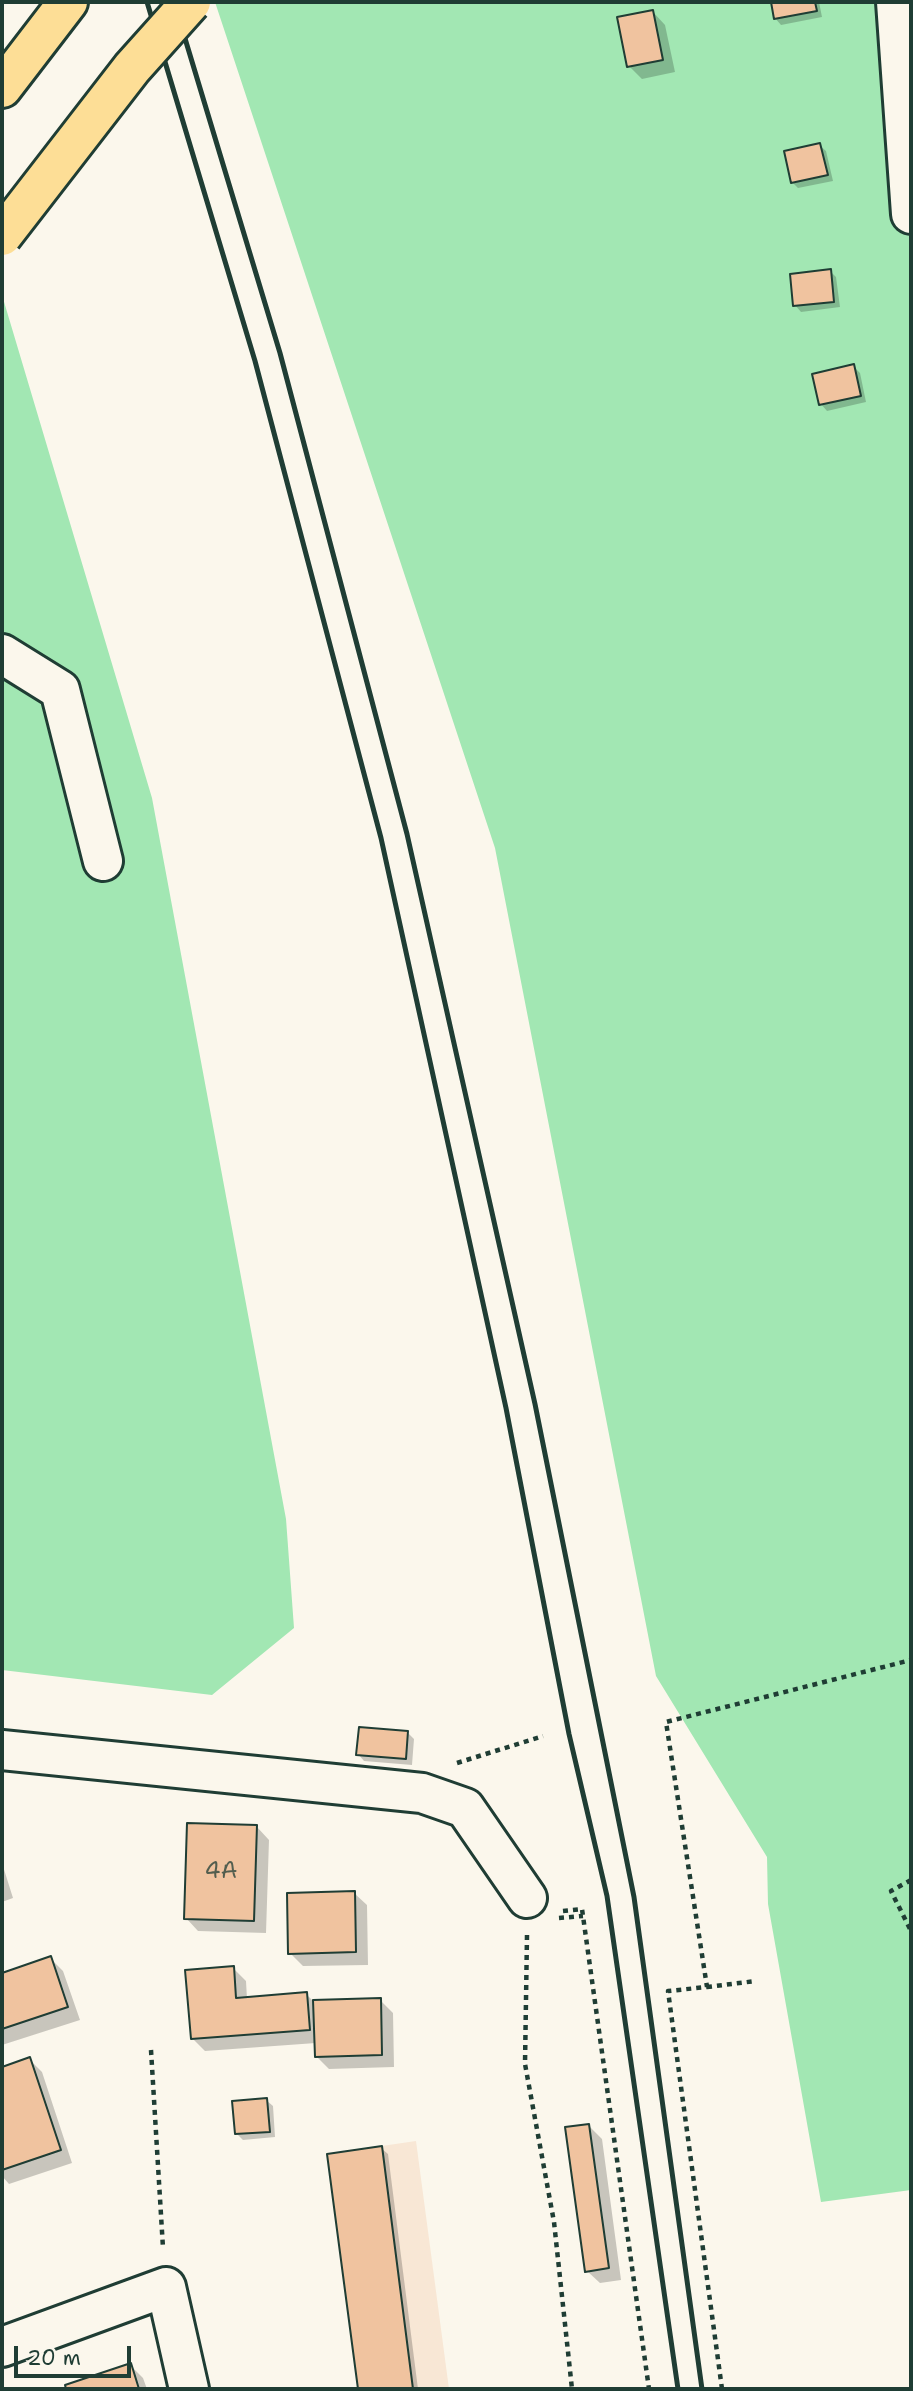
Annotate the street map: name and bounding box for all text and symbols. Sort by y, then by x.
house number: 4А [205,1858,237,1886]
scale bar [18,2332,135,2376]
text: 20 m [27,2344,81,2372]

